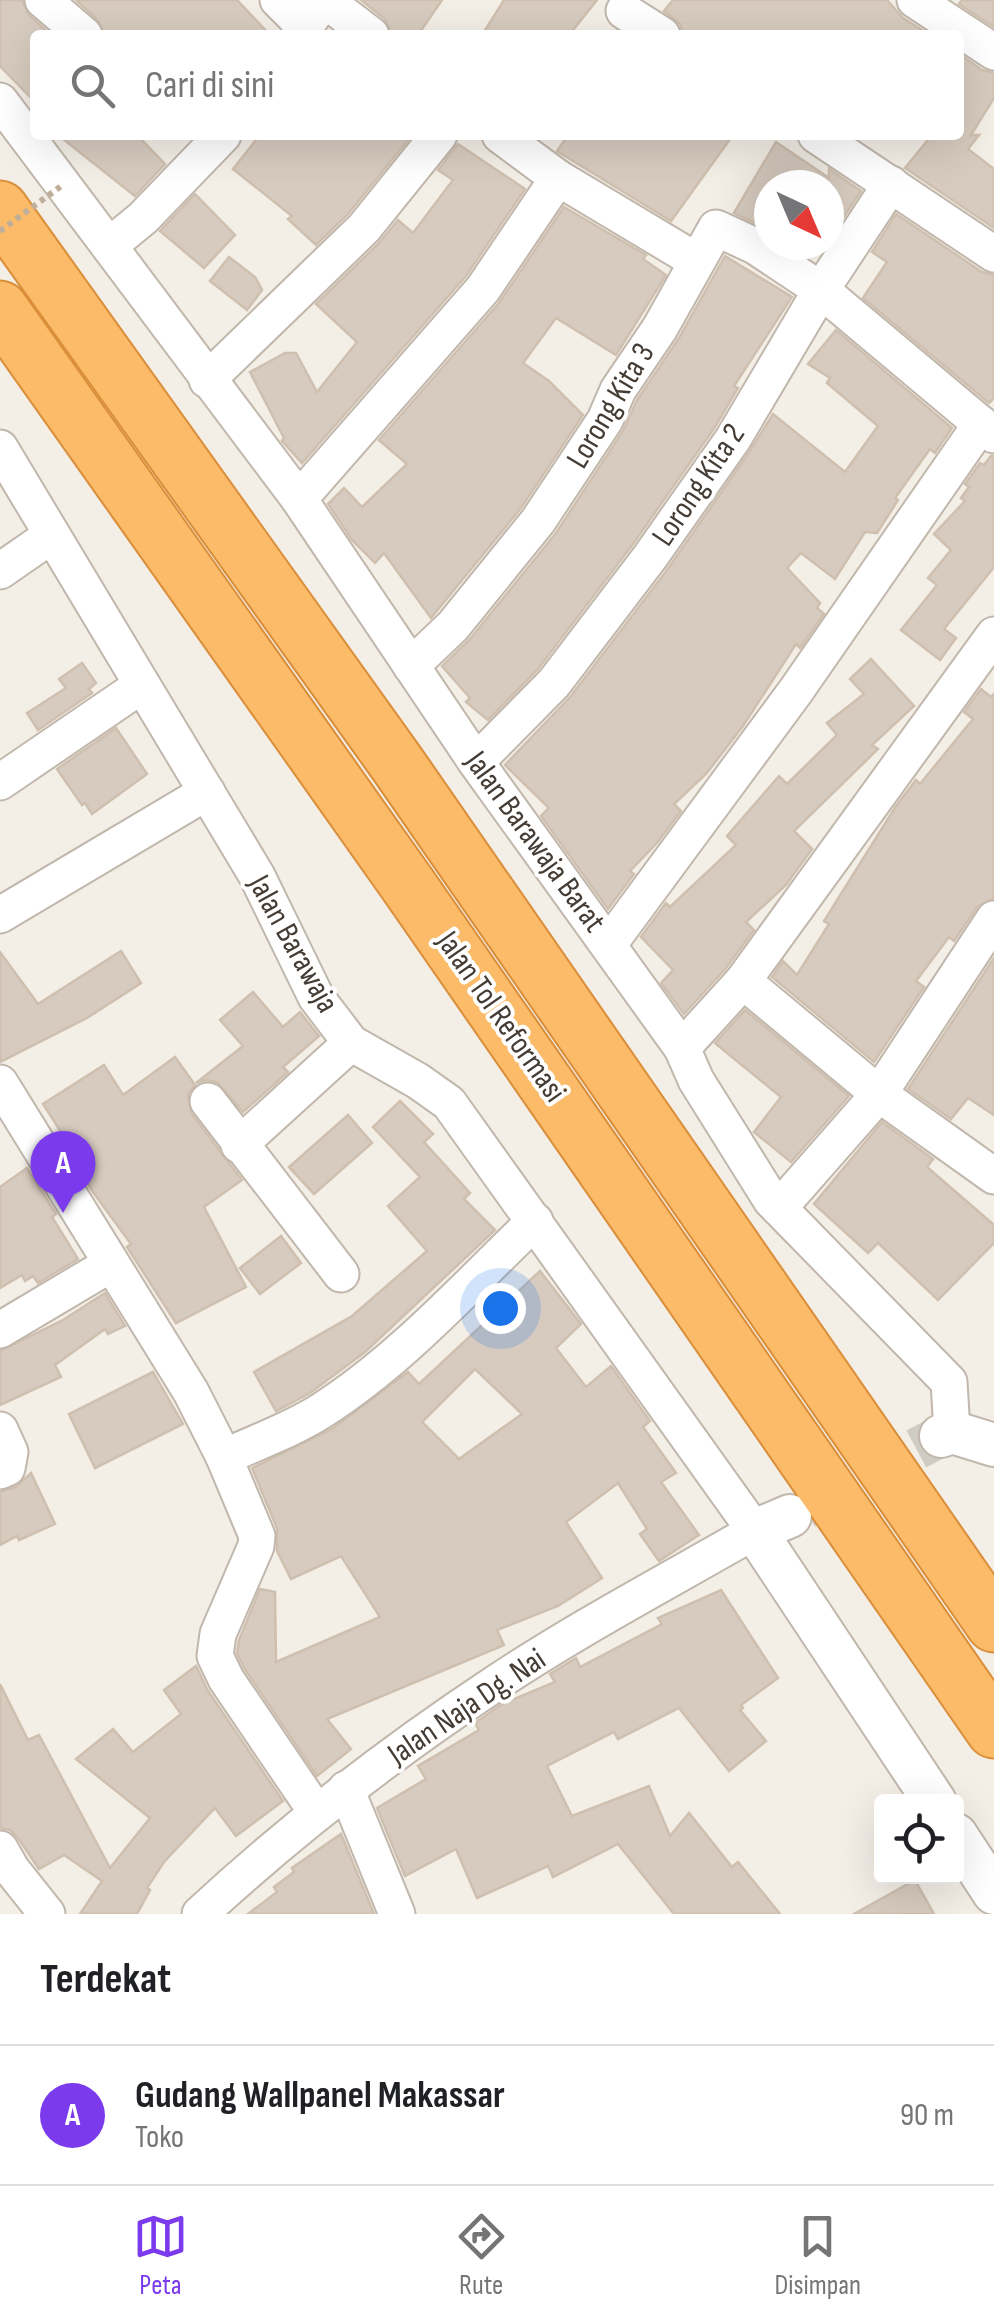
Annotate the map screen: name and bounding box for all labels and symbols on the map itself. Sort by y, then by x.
north arrow [754,170,844,260]
street label: Lorong Kita 3 [558,336,664,476]
street label: Lorong Kita 2 [644,416,754,554]
street label: Jalan Barawaja Barat [456,743,614,940]
street label: Jalan Barawaja [239,867,347,1020]
street label: Jalan Tol Reformasi [427,923,574,1110]
pin: A [30,1130,96,1213]
your location [475,1283,526,1334]
street label: Jalan Naja Dg. Nai [380,1640,553,1775]

